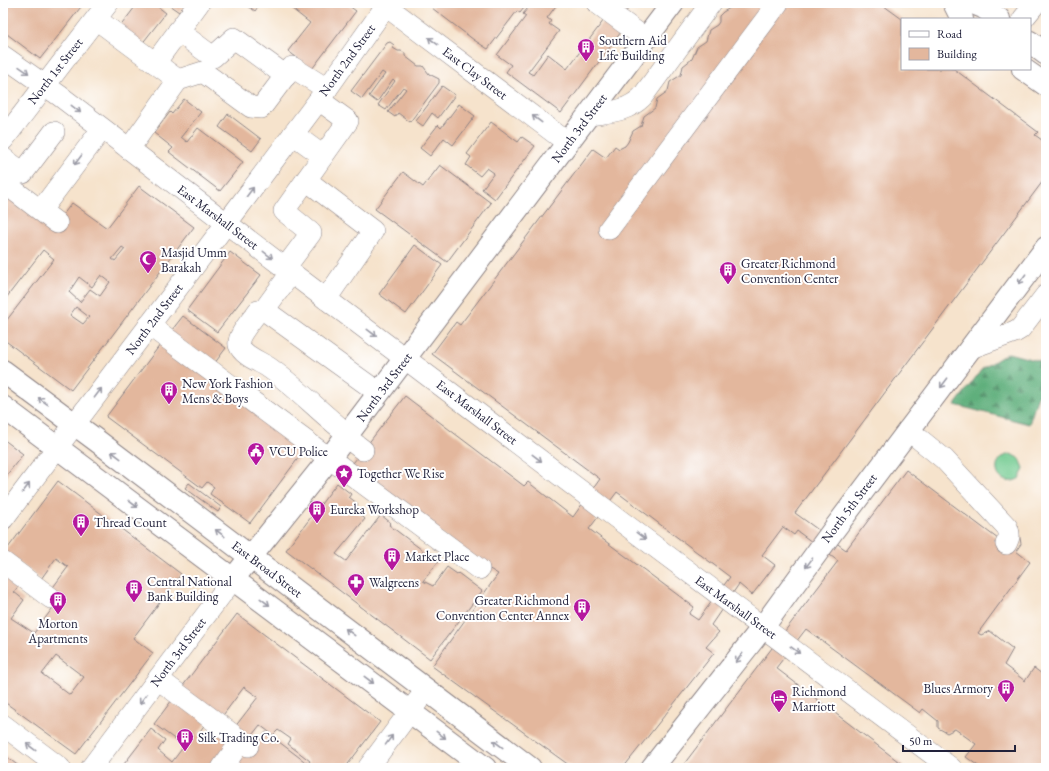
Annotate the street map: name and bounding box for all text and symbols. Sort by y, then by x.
legend [901,18,1031,70]
street label: North 2nd Street [315,21,379,99]
text: Road [937,26,963,42]
place label: Southern Aid Life Building [599,32,667,64]
street label: North 1st Street [24,34,86,108]
one-way arrow [427,37,438,45]
building icon: Southern Aid Life Building [576,37,596,62]
street label: East Clay Street [439,43,511,103]
text: Building [937,46,978,62]
one-way arrow [18,66,29,75]
street label: North 3rd Street [547,90,611,166]
one-way arrow [70,104,81,113]
one-way arrow [531,115,542,123]
one-way arrow [74,155,83,166]
street label: East Marshall Street [174,181,262,253]
one-way arrow [246,186,254,197]
place label: Masjid Umm Barakah [161,244,227,276]
mosque icon: Masjid Umm Barakah [138,249,158,274]
one-way arrow [263,251,274,259]
place label: Greater Richmond Convention Center [741,255,839,287]
building icon: Greater Richmond Convention Center [718,260,738,285]
one-way arrow [1018,274,1027,285]
street label: North 2nd Street [122,280,186,358]
one-way arrow [367,329,378,337]
street label: North 3rd Street [352,349,416,425]
place label: New York Fashion Mens & Boys [182,375,274,407]
street label: East Marshall Street [433,376,521,448]
one-way arrow [940,377,948,388]
building icon: New York Fashion Mens & Boys [159,380,179,405]
one-way arrow [93,388,102,399]
one-way arrow [37,397,48,405]
public building icon: VCU Police [246,441,266,466]
place label: VCU Police [269,443,328,460]
one-way arrow [110,451,121,459]
one-way arrow [532,453,543,462]
place icon: Together We Rise [334,463,354,488]
place label: Together We Rise [357,465,444,482]
street label: North 5th Street [817,470,881,546]
one-way arrow [22,482,31,493]
building icon: Eureka Workshop [307,499,327,524]
one-way arrow [127,500,138,508]
place label: Eureka Workshop [330,501,419,518]
building icon: Thread Count [71,512,91,537]
place label: Thread Count [94,514,167,531]
one-way arrow [214,529,225,538]
one-way arrow [635,532,646,540]
street label: East Broad Street [228,537,306,601]
building icon: Market Place [382,546,402,571]
place label: Market Place [405,548,469,565]
one-way arrow [805,558,813,569]
street label: East Marshall Street [692,571,780,643]
pharmacy icon: Walgreens [346,572,366,597]
place label: Central National Bank Building [147,573,232,605]
place label: Walgreens [369,574,419,591]
building icon: Central National Bank Building [124,578,144,603]
building icon: Morton Apartments [48,590,68,615]
place label: Greater Richmond Convention Center Annex [436,592,569,624]
building icon: Greater Richmond Convention Center Annex [572,597,592,622]
one-way arrow [259,598,270,606]
street label: North 3rd Street [146,614,210,690]
place label: Morton Apartments [27,615,88,647]
one-way arrow [345,628,356,637]
one-way arrow [789,646,800,654]
one-way arrow [735,652,744,663]
one-way arrow [363,676,374,684]
building icon: Blues Armory [996,678,1016,703]
place label: Blues Armory [924,680,993,697]
place label: Richmond Marriott [792,683,847,715]
hotel icon: Richmond Marriott [769,688,789,713]
one-way arrow [138,694,147,705]
building icon: Silk Trading Co. [175,727,195,752]
scale bar [903,727,1015,753]
place label: Silk Trading Co. [198,729,279,746]
one-way arrow [436,730,447,739]
text: 50 m [909,733,933,749]
one-way arrow [385,734,393,745]
one-way arrow [493,740,504,749]
one-way arrow [26,743,37,751]

